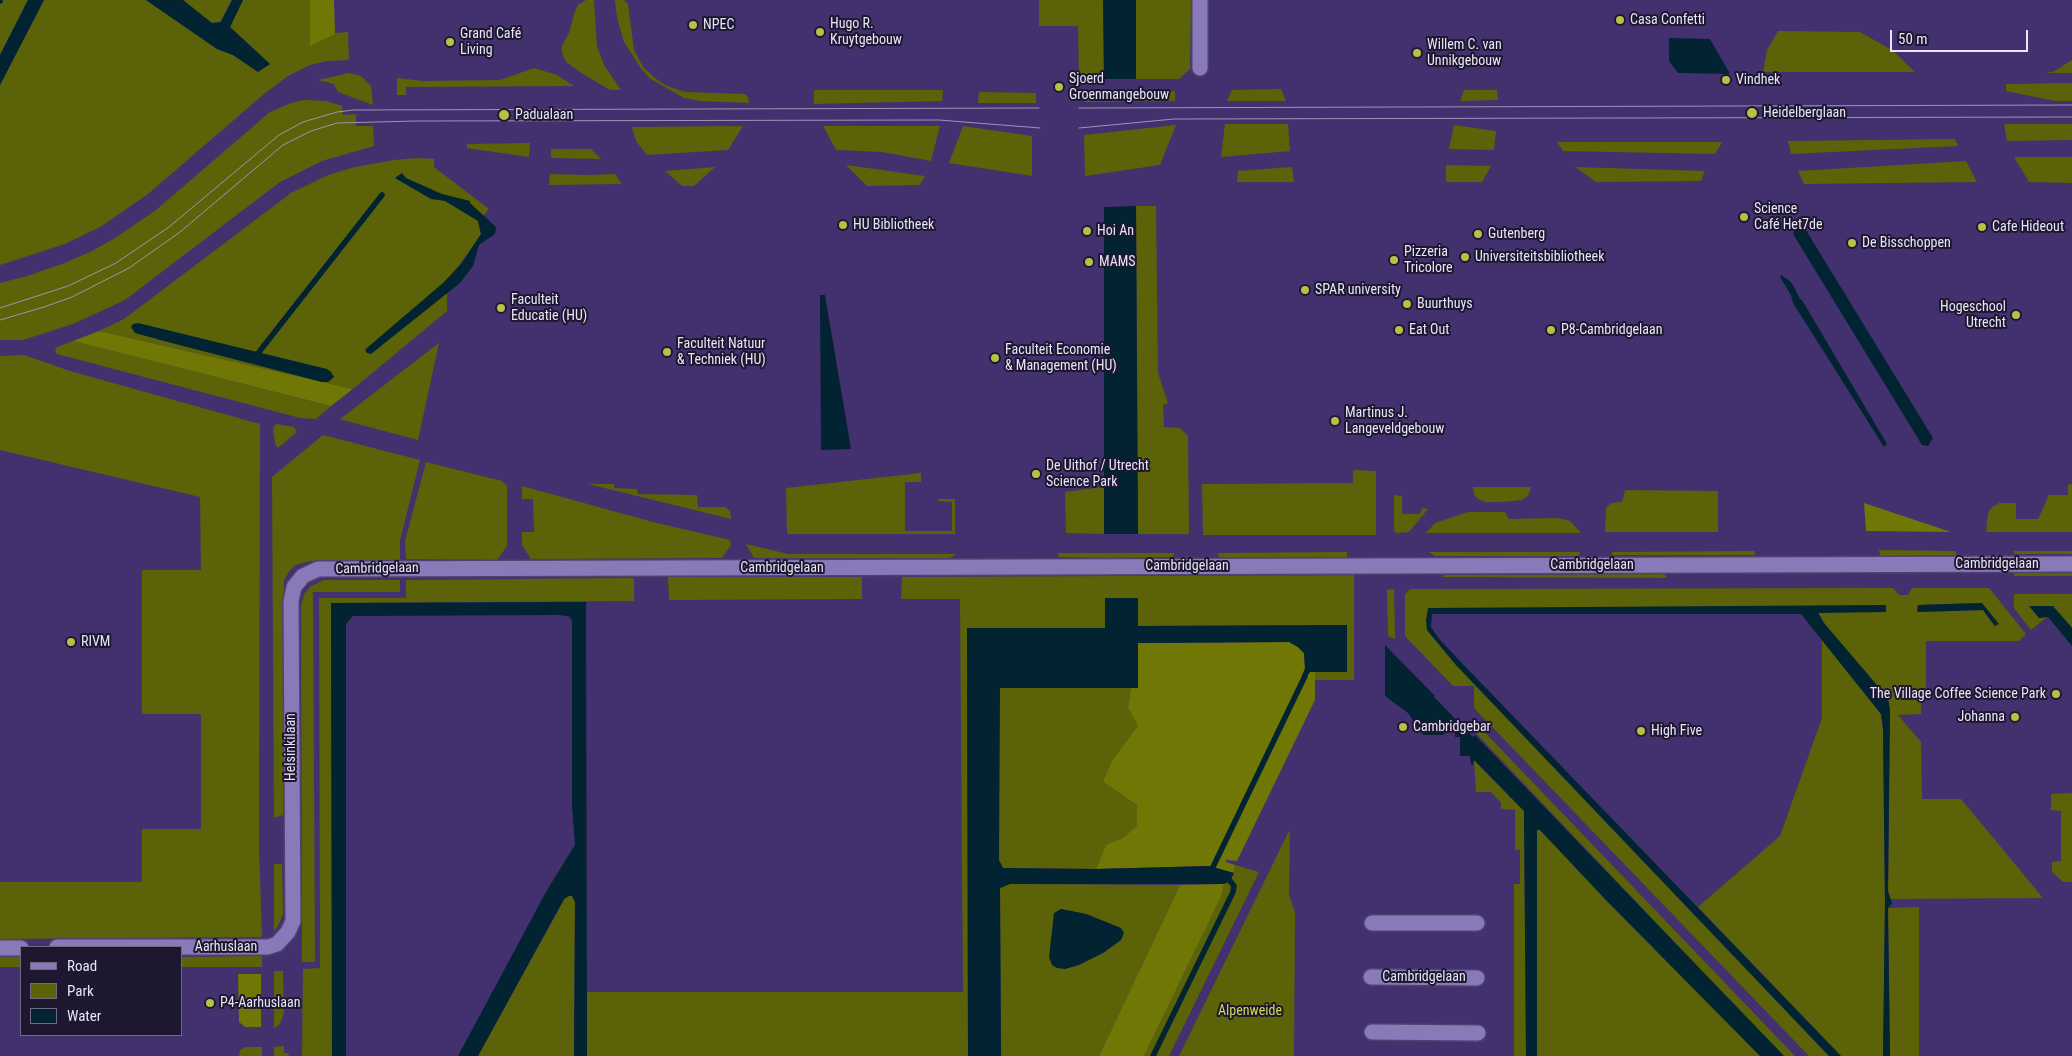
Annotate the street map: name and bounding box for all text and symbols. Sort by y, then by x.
place label: Casa Confetti [1630,12,1705,28]
marker: Casa Confetti [1614,14,1626,26]
place label: Hugo R. Kruytgebouw [830,16,902,48]
place label: NPEC [703,17,734,33]
marker: NPEC [687,19,699,31]
scale bar [1892,20,2030,52]
place label: Grand Café Living [460,26,521,58]
marker: Hugo R. Kruytgebouw [814,26,826,38]
text: 50 m [1898,30,1928,48]
marker: Grand Café Living [444,36,456,48]
place label: Willem C. van Unnikgebouw [1427,37,1502,70]
marker: Willem C. van Unnikgebouw [1411,47,1423,59]
place label: Sjoerd Groenmangebouw [1069,71,1169,104]
place label: Vindhek [1736,72,1780,88]
marker: Vindhek [1720,74,1732,86]
marker: Sjoerd Groenmangebouw [1053,81,1065,93]
place label: Heidelberglaan [1763,105,1846,121]
marker: Heidelberglaan [1745,106,1759,120]
place label: Padualaan [515,107,573,123]
marker: Padualaan [497,108,511,122]
place label: Science Café Het7de [1754,201,1822,233]
marker: Science Café Het7de [1738,211,1750,223]
place label: HU Bibliotheek [853,217,934,233]
marker: HU Bibliotheek [837,219,849,231]
place label: Cafe Hideout [1992,219,2064,235]
marker: Cafe Hideout [1976,221,1988,233]
place label: Hoi An [1097,223,1134,239]
marker: Hoi An [1081,225,1093,237]
place label: Gutenberg [1488,226,1545,242]
marker: Gutenberg [1472,228,1484,240]
place label: De Bisschoppen [1862,235,1951,251]
marker: De Bisschoppen [1846,237,1858,249]
place label: Pizzeria Tricolore [1404,244,1453,276]
place label: Universiteitsbibliotheek [1475,249,1604,265]
marker: Universiteitsbibliotheek [1459,251,1471,263]
place label: MAMS [1099,254,1136,270]
marker: Pizzeria Tricolore [1388,254,1400,266]
marker: MAMS [1083,256,1095,268]
place label: SPAR university [1315,282,1401,298]
marker: SPAR university [1299,284,1311,296]
place label: Faculteit Educatie (HU) [511,292,587,324]
place label: Buurthuys [1417,296,1473,312]
marker: Buurthuys [1401,298,1413,310]
place label: Hogeschool Utrecht [1940,299,2006,332]
marker: Faculteit Educatie (HU) [495,302,507,314]
marker: Hogeschool Utrecht [2010,309,2022,321]
place label: Eat Out [1409,322,1449,338]
place label: P8-Cambridgelaan [1561,322,1663,338]
marker: Eat Out [1393,324,1405,336]
marker: P8-Cambridgelaan [1545,324,1557,336]
place label: Faculteit Natuur & Techniek (HU) [677,336,766,368]
place label: Faculteit Economie & Management (HU) [1005,342,1117,374]
marker: Faculteit Natuur & Techniek (HU) [661,346,673,358]
marker: Faculteit Economie & Management (HU) [989,352,1001,364]
place label: Martinus J. Langeveldgebouw [1345,405,1444,438]
marker: Martinus J. Langeveldgebouw [1329,415,1341,427]
place label: De Uithof / Utrecht Science Park [1046,458,1149,491]
marker: De Uithof / Utrecht Science Park [1030,468,1042,480]
street label: Cambridgelaan [1955,556,2039,572]
street label: Cambridgelaan [1550,557,1634,573]
street label: Cambridgelaan [1145,558,1229,574]
street label: Cambridgelaan [335,560,419,578]
street label: Cambridgelaan [740,560,824,576]
place label: RIVM [81,634,110,650]
marker: RIVM [65,636,77,648]
place label: The Village Coffee Science Park [1870,686,2046,702]
marker: The Village Coffee Science Park [2050,688,2062,700]
place label: Johanna [1957,709,2005,725]
marker: Johanna [2009,711,2021,723]
street label: Helsinkilaan [283,713,299,781]
place label: Cambridgebar [1413,719,1491,735]
marker: Cambridgebar [1397,721,1409,733]
place label: High Five [1651,723,1702,739]
marker: High Five [1635,725,1647,737]
street label: Aarhuslaan [195,939,257,955]
legend [20,946,182,1036]
text: Road [67,957,97,975]
street label: Cambridgelaan [1382,969,1466,985]
text: Park [67,982,94,1000]
place label: P4-Aarhuslaan [220,995,301,1011]
marker: P4-Aarhuslaan [204,997,216,1009]
park label: Alpenweide [1218,1003,1282,1019]
text: Water [67,1007,101,1025]

